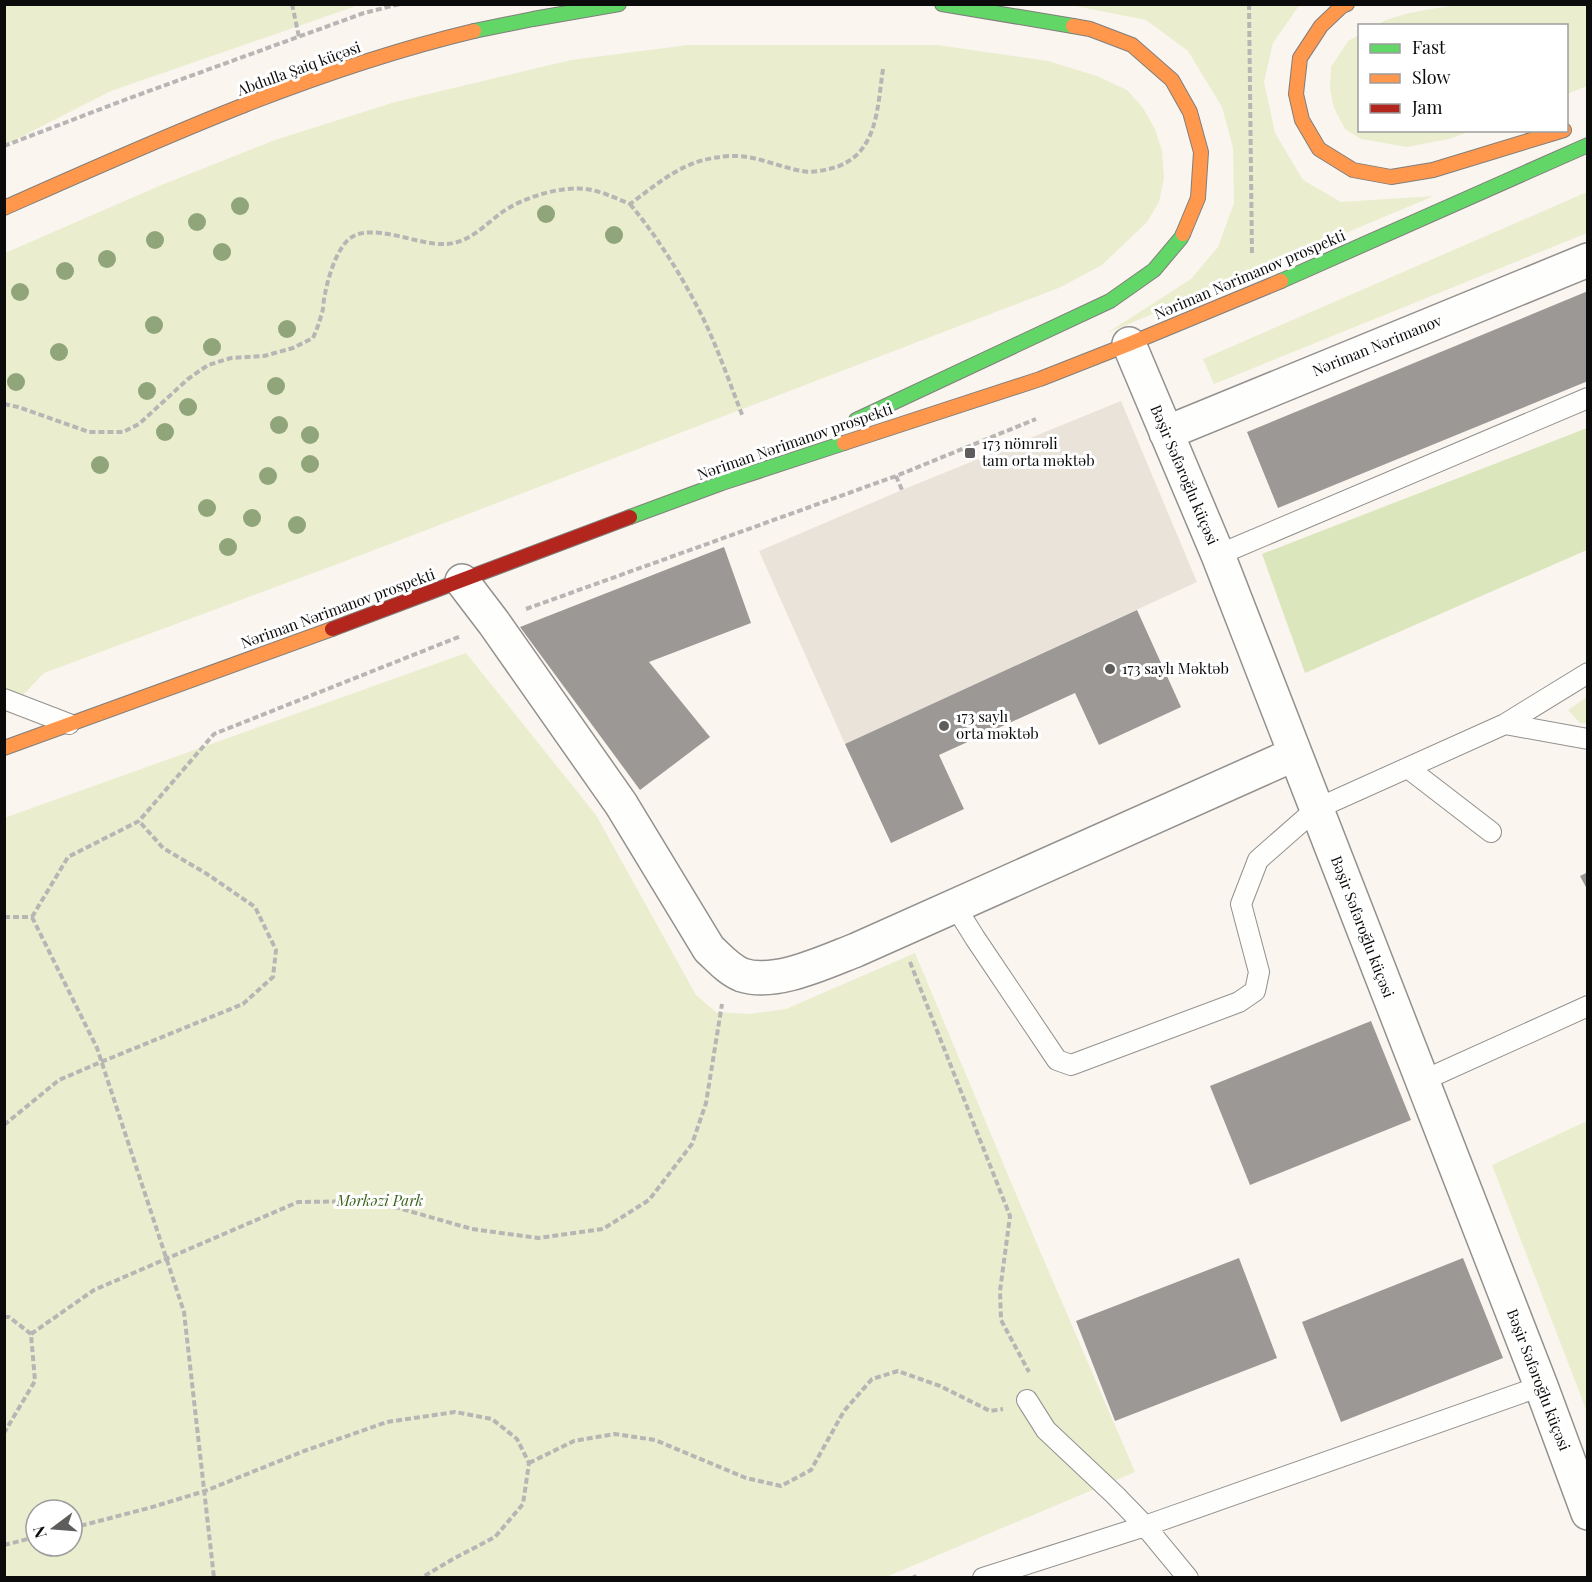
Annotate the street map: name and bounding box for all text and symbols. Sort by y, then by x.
legend [1358,24,1568,132]
text: Fast [1412,35,1446,59]
street label: Abdulla Şaiq küçəsi [233,36,364,100]
text: Slow [1412,65,1450,89]
text: Jam [1411,95,1442,119]
street label: Nəriman Nərimanov prospekti [1151,224,1349,323]
street label: Nəriman Nərimanov [1309,310,1445,380]
street label: Nəriman Nərimanov prospekti [694,398,896,484]
street label: Bəşir Səfəroğlu küçəsi [1146,401,1224,548]
place label: 173 nömrəli tam orta məktəb [982,433,1095,470]
marker: 173 nömrəli tam orta məktəb [963,446,977,460]
street label: Nəriman Nərimanov prospekti [238,563,438,653]
place label: 173 saylı Məktəb [1122,658,1229,678]
marker: 173 saylı Məktəb [1103,662,1117,676]
place label: 173 saylı orta məktəb [956,706,1039,743]
marker: 173 saylı orta məktəb [937,719,951,733]
street label: Bəşir Səfəroğlu küçəsi [1327,853,1399,1001]
park label: Mərkəzi Park [336,1190,424,1210]
street label: Bəşir Səfəroğlu küçəsi [1503,1306,1575,1454]
north arrow [24,1498,84,1558]
text: N [27,1523,51,1541]

